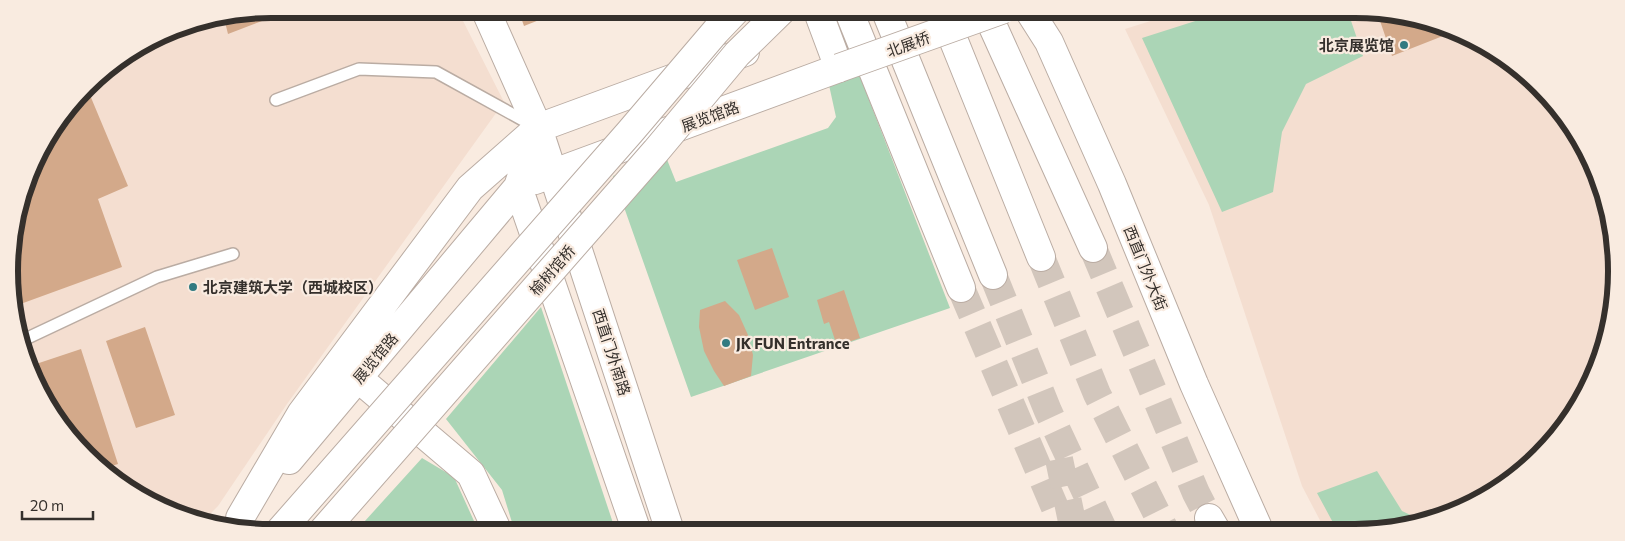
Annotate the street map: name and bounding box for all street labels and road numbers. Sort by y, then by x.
street label: 北展桥 [884,28,932,60]
street label: 展览馆路 [679,97,741,135]
street label: 西直门外大街 [1121,223,1171,313]
street label: 榆树馆桥 [526,241,578,299]
street label: 西直门外南路 [590,306,634,398]
street label: 展览馆路 [349,329,401,387]

